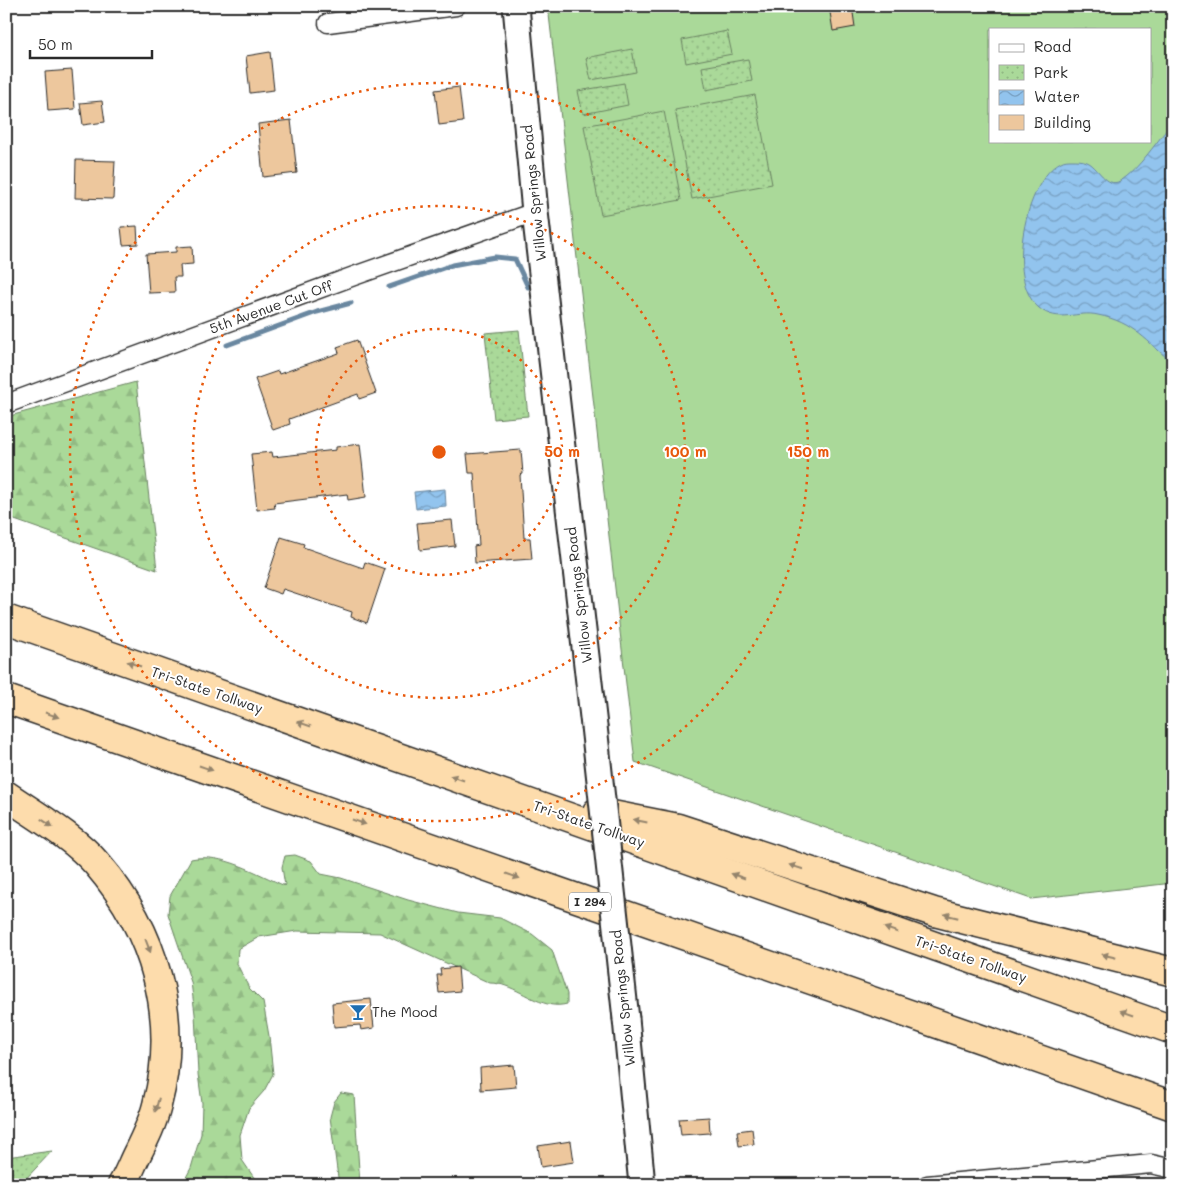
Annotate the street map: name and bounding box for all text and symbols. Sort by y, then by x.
scale bar [30,28,152,60]
legend [989,28,1152,142]
text: 50 m [38,34,73,54]
text: Road [1034,36,1071,56]
text: Park [1034,62,1068,82]
text: Water [1034,86,1080,106]
text: Building [1034,112,1091,132]
street label: Willow Springs Road [517,124,550,262]
street label: 5th Avenue Cut Off [207,275,336,338]
text: 50 m [544,441,580,461]
text: 100 m [663,441,707,461]
text: 150 m [787,441,829,461]
centre of rings [430,443,448,461]
street label: Willow Springs Road [561,526,596,664]
one-way arrow [126,660,141,668]
street label: Tri-State Tollway [149,661,266,718]
one-way arrow [45,712,60,719]
one-way arrow [296,719,311,727]
one-way arrow [198,765,213,773]
one-way arrow [449,773,464,781]
street label: Tri-State Tollway [531,795,648,852]
one-way arrow [632,816,648,824]
one-way arrow [40,818,53,827]
one-way arrow [352,818,367,826]
one-way arrow [788,862,803,870]
one-way arrow [505,872,520,880]
one-way arrow [730,872,745,880]
road number: I 294 [569,892,611,912]
one-way arrow [943,912,958,920]
one-way arrow [883,926,898,934]
street label: Willow Springs Road [606,929,639,1067]
street label: Tri-State Tollway [913,930,1030,987]
one-way arrow [144,939,152,954]
one-way arrow [1101,951,1116,959]
bar icon: The Mood [348,1002,368,1022]
place label: The Mood [372,1002,438,1021]
one-way arrow [1119,1009,1134,1017]
one-way arrow [152,1098,160,1113]

